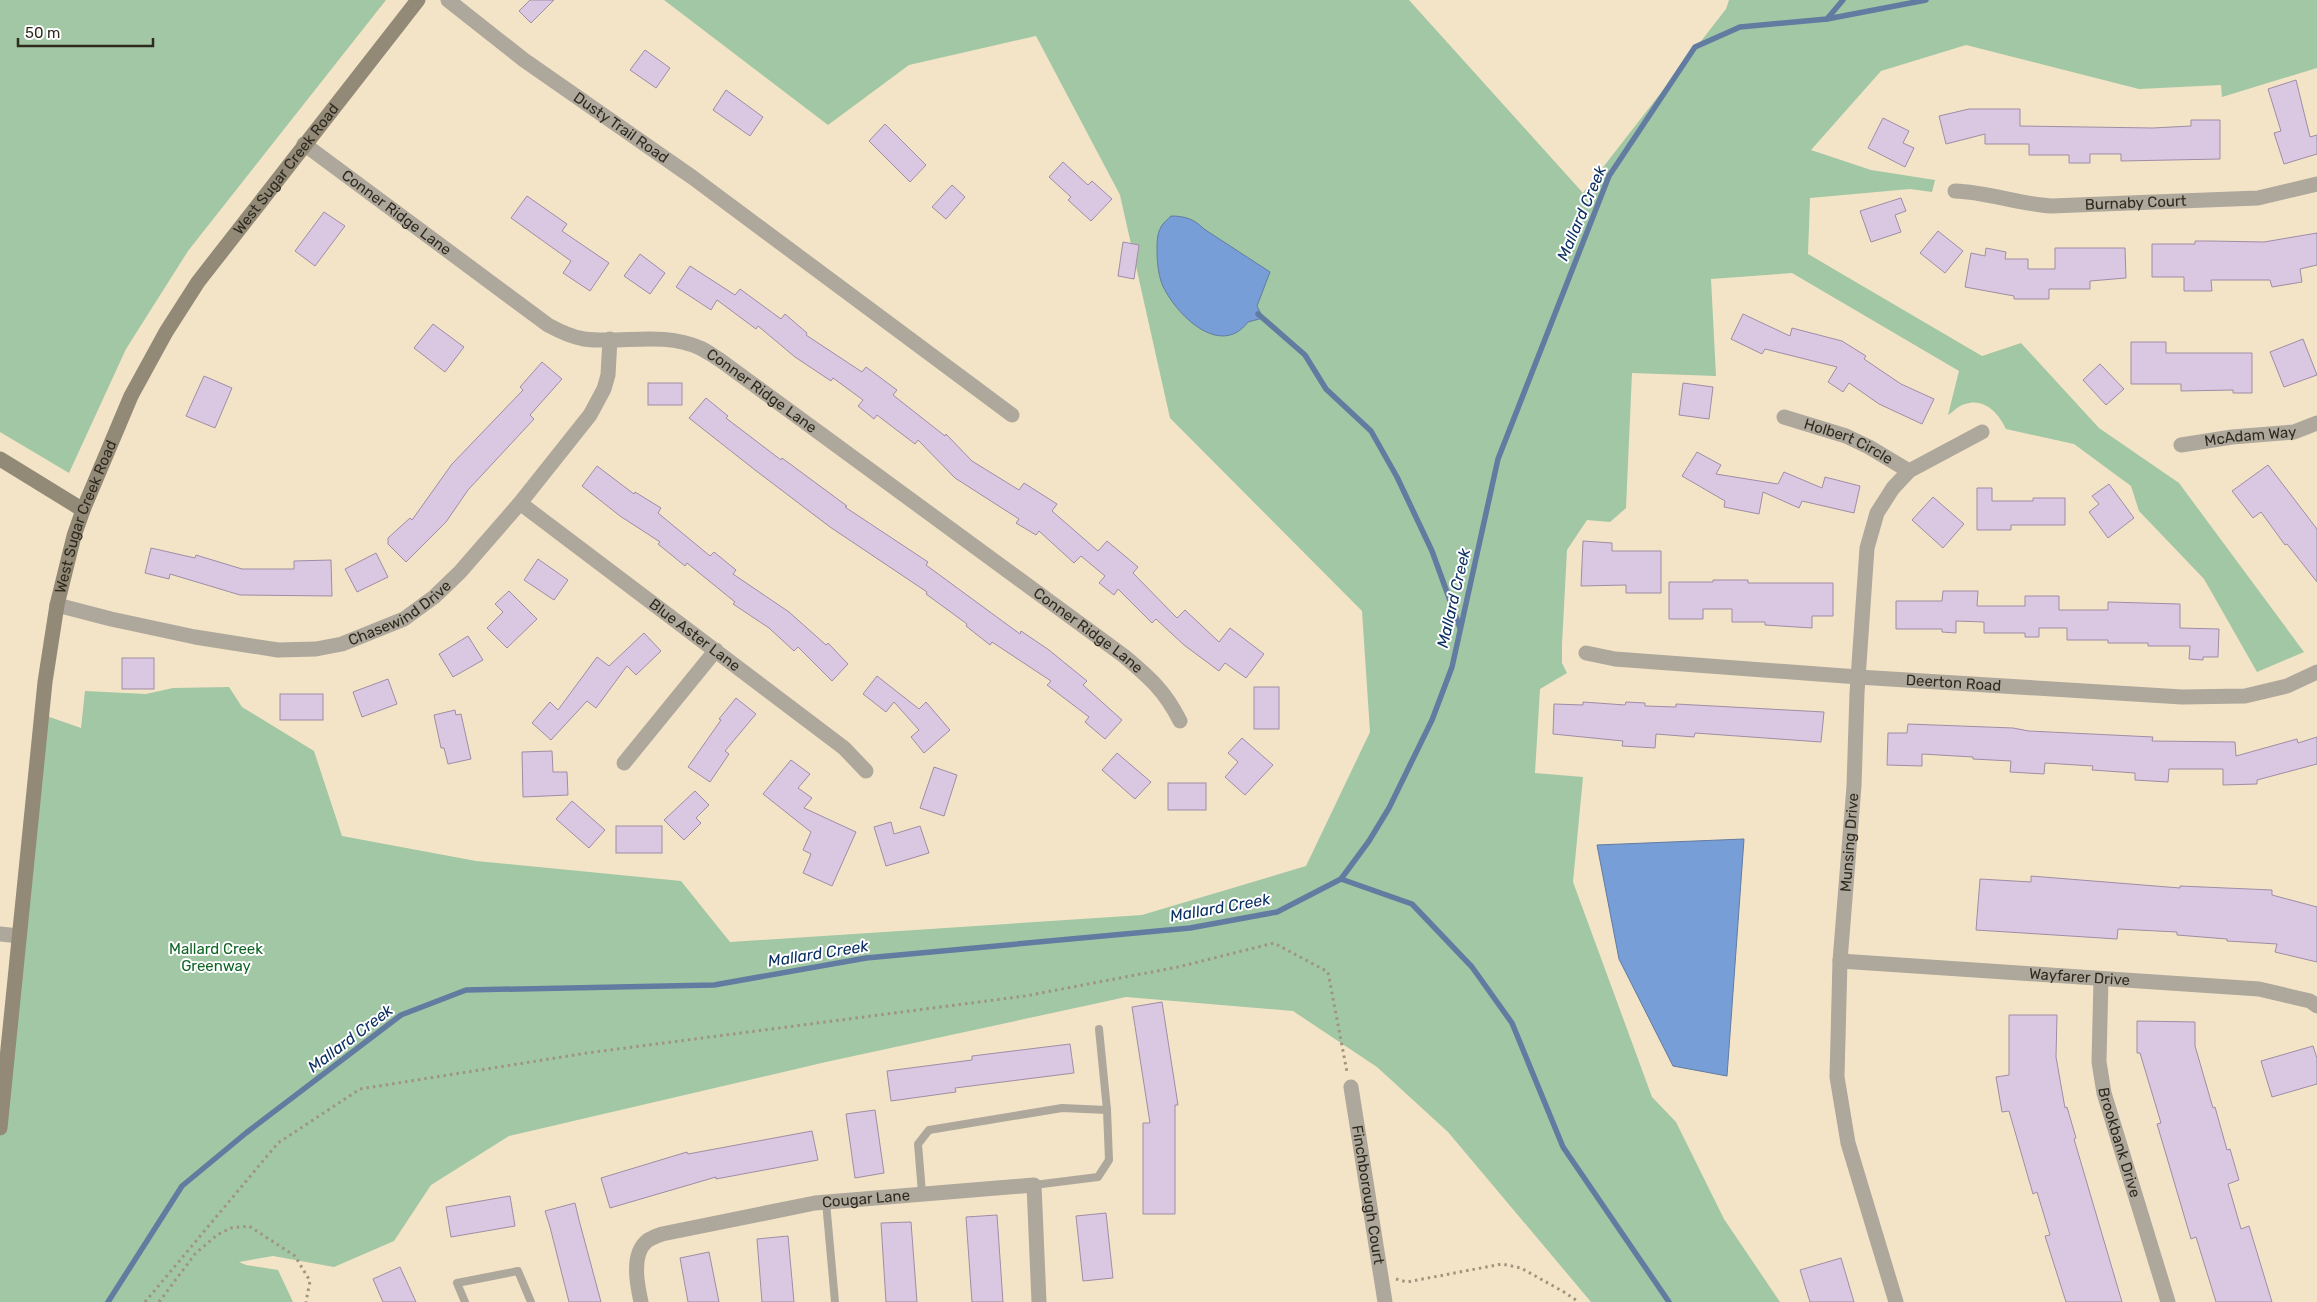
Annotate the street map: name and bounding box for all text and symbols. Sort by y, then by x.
scale bar [18,15,152,47]
text: 50 m [25,24,60,42]
street label: Dusty Trail Road [570,88,672,167]
street label: West Sugar Creek Road [229,100,343,238]
water label: Mallard Creek [1553,162,1610,264]
street label: Conner Ridge Lane [338,166,455,259]
street label: Burnaby Court [2085,192,2187,214]
street label: Conner Ridge Lane [703,345,820,437]
street label: Holbert Circle [1802,415,1896,468]
street label: McAdam Way [2203,423,2297,450]
street label: West Sugar Creek Road [51,438,120,595]
water label: Mallard Creek [1433,546,1474,650]
street label: Chasewind Drive [345,577,455,650]
street label: Conner Ridge Lane [1030,584,1147,677]
street label: Blue Aster Lane [646,595,744,675]
street label: Deerton Road [1905,671,2002,695]
street label: Munsing Drive [1837,792,1862,893]
water label: Mallard Creek [1168,889,1272,926]
water label: Mallard Creek [766,936,870,971]
park label: Mallard Creek Greenway [169,940,263,975]
street label: Wayfarer Drive [2028,965,2131,989]
water label: Mallard Creek [304,1000,397,1077]
street label: Brookbank Drive [2094,1086,2144,1200]
street label: Finchborough Court [1348,1124,1388,1266]
street label: Cougar Lane [821,1186,911,1211]

